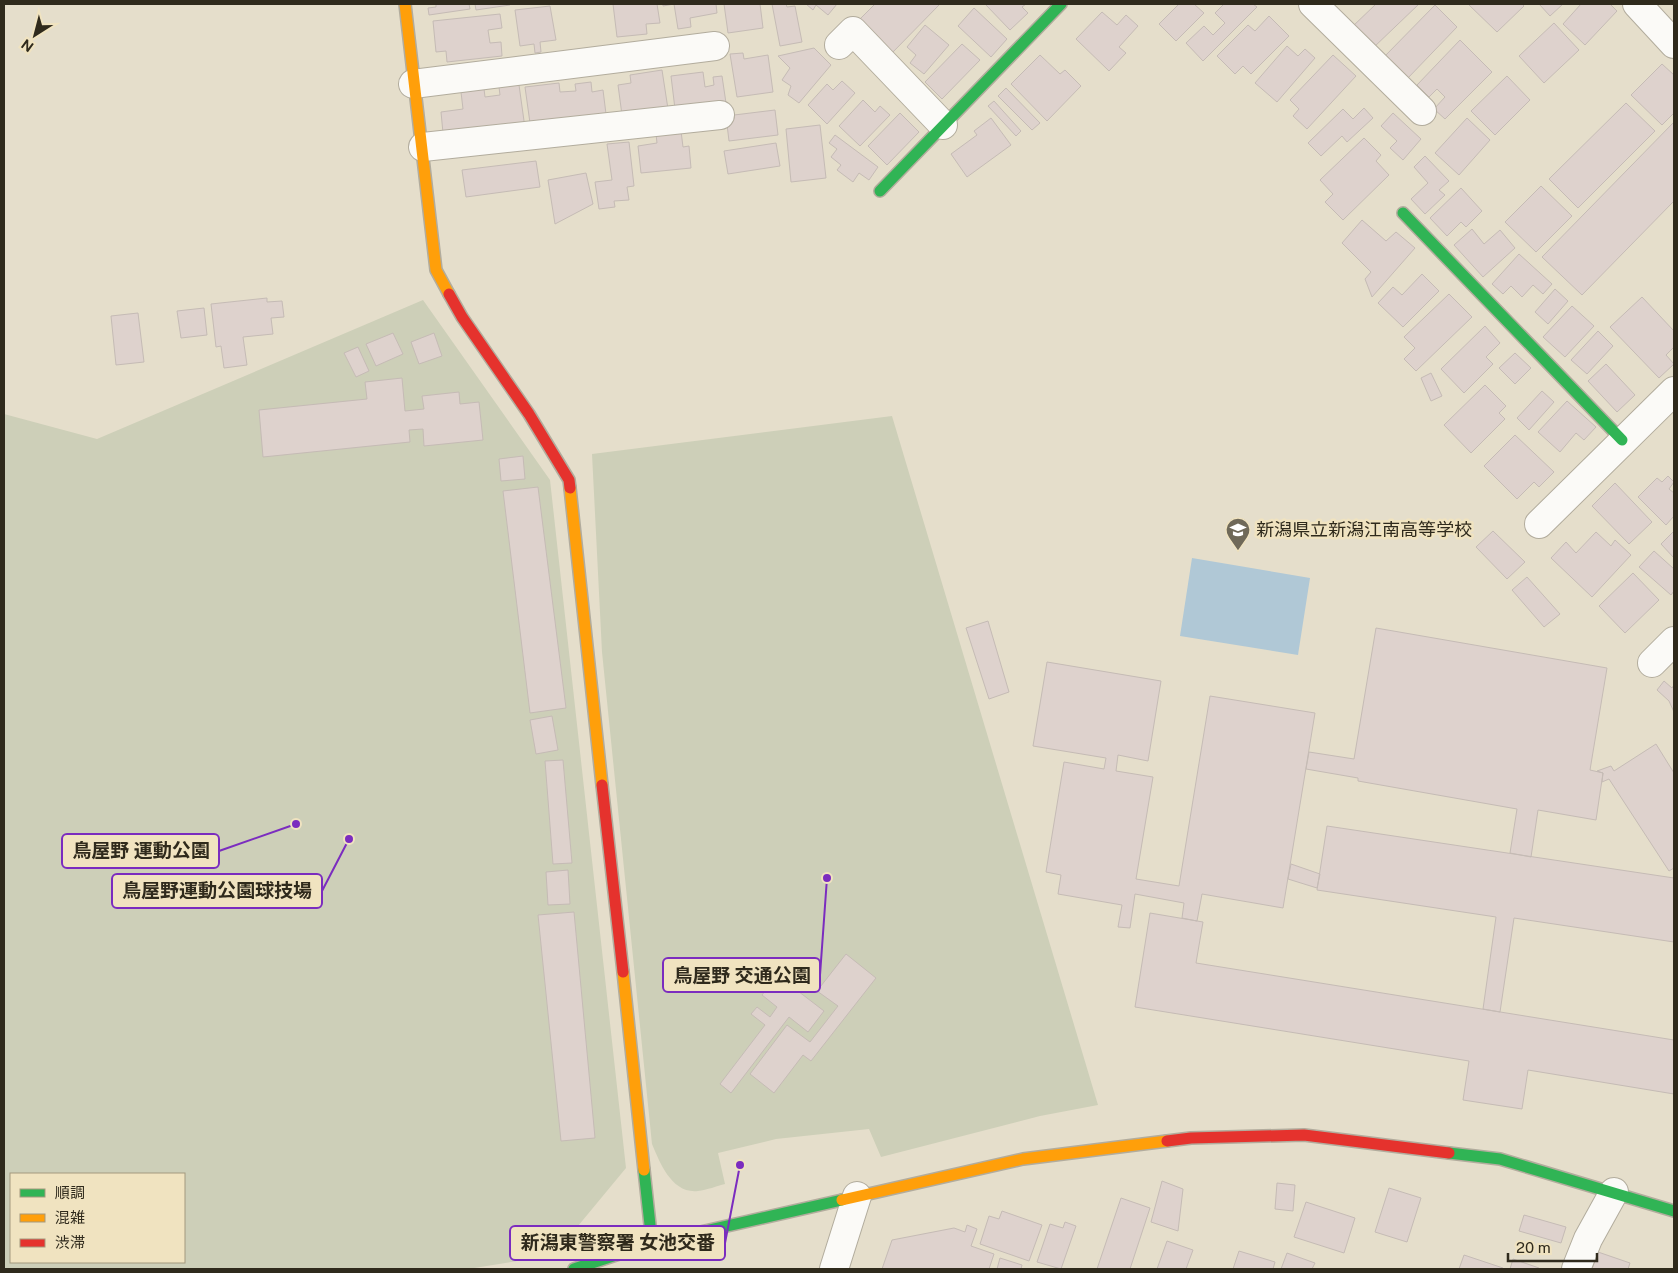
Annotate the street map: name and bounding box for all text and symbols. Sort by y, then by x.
north arrow [10,10,60,60]
text: N [18,36,36,55]
school or university icon: 新潟県立新潟江南高等学校 [1225,517,1251,551]
place label: 新潟県立新潟江南高等学校 [1256,519,1472,540]
callout: 鳥屋野 運動公園 [62,834,219,868]
text: 鳥屋野 運動公園 [72,839,210,861]
callout: 鳥屋野運動公園球技場 [112,874,322,908]
text: 鳥屋野運動公園球技場 [122,879,312,901]
callout: 鳥屋野 交通公園 [663,958,820,992]
text: 鳥屋野 交通公園 [673,964,811,986]
legend [10,1173,185,1263]
text: 順調 [55,1184,85,1201]
text: 混雑 [55,1209,85,1226]
callout: 新潟東警察署 女池交番 [510,1226,725,1260]
scale bar [1508,1230,1597,1262]
text: 新潟東警察署 女池交番 [521,1231,715,1253]
text: 渋滞 [55,1234,85,1251]
text: 20 m [1516,1239,1551,1256]

